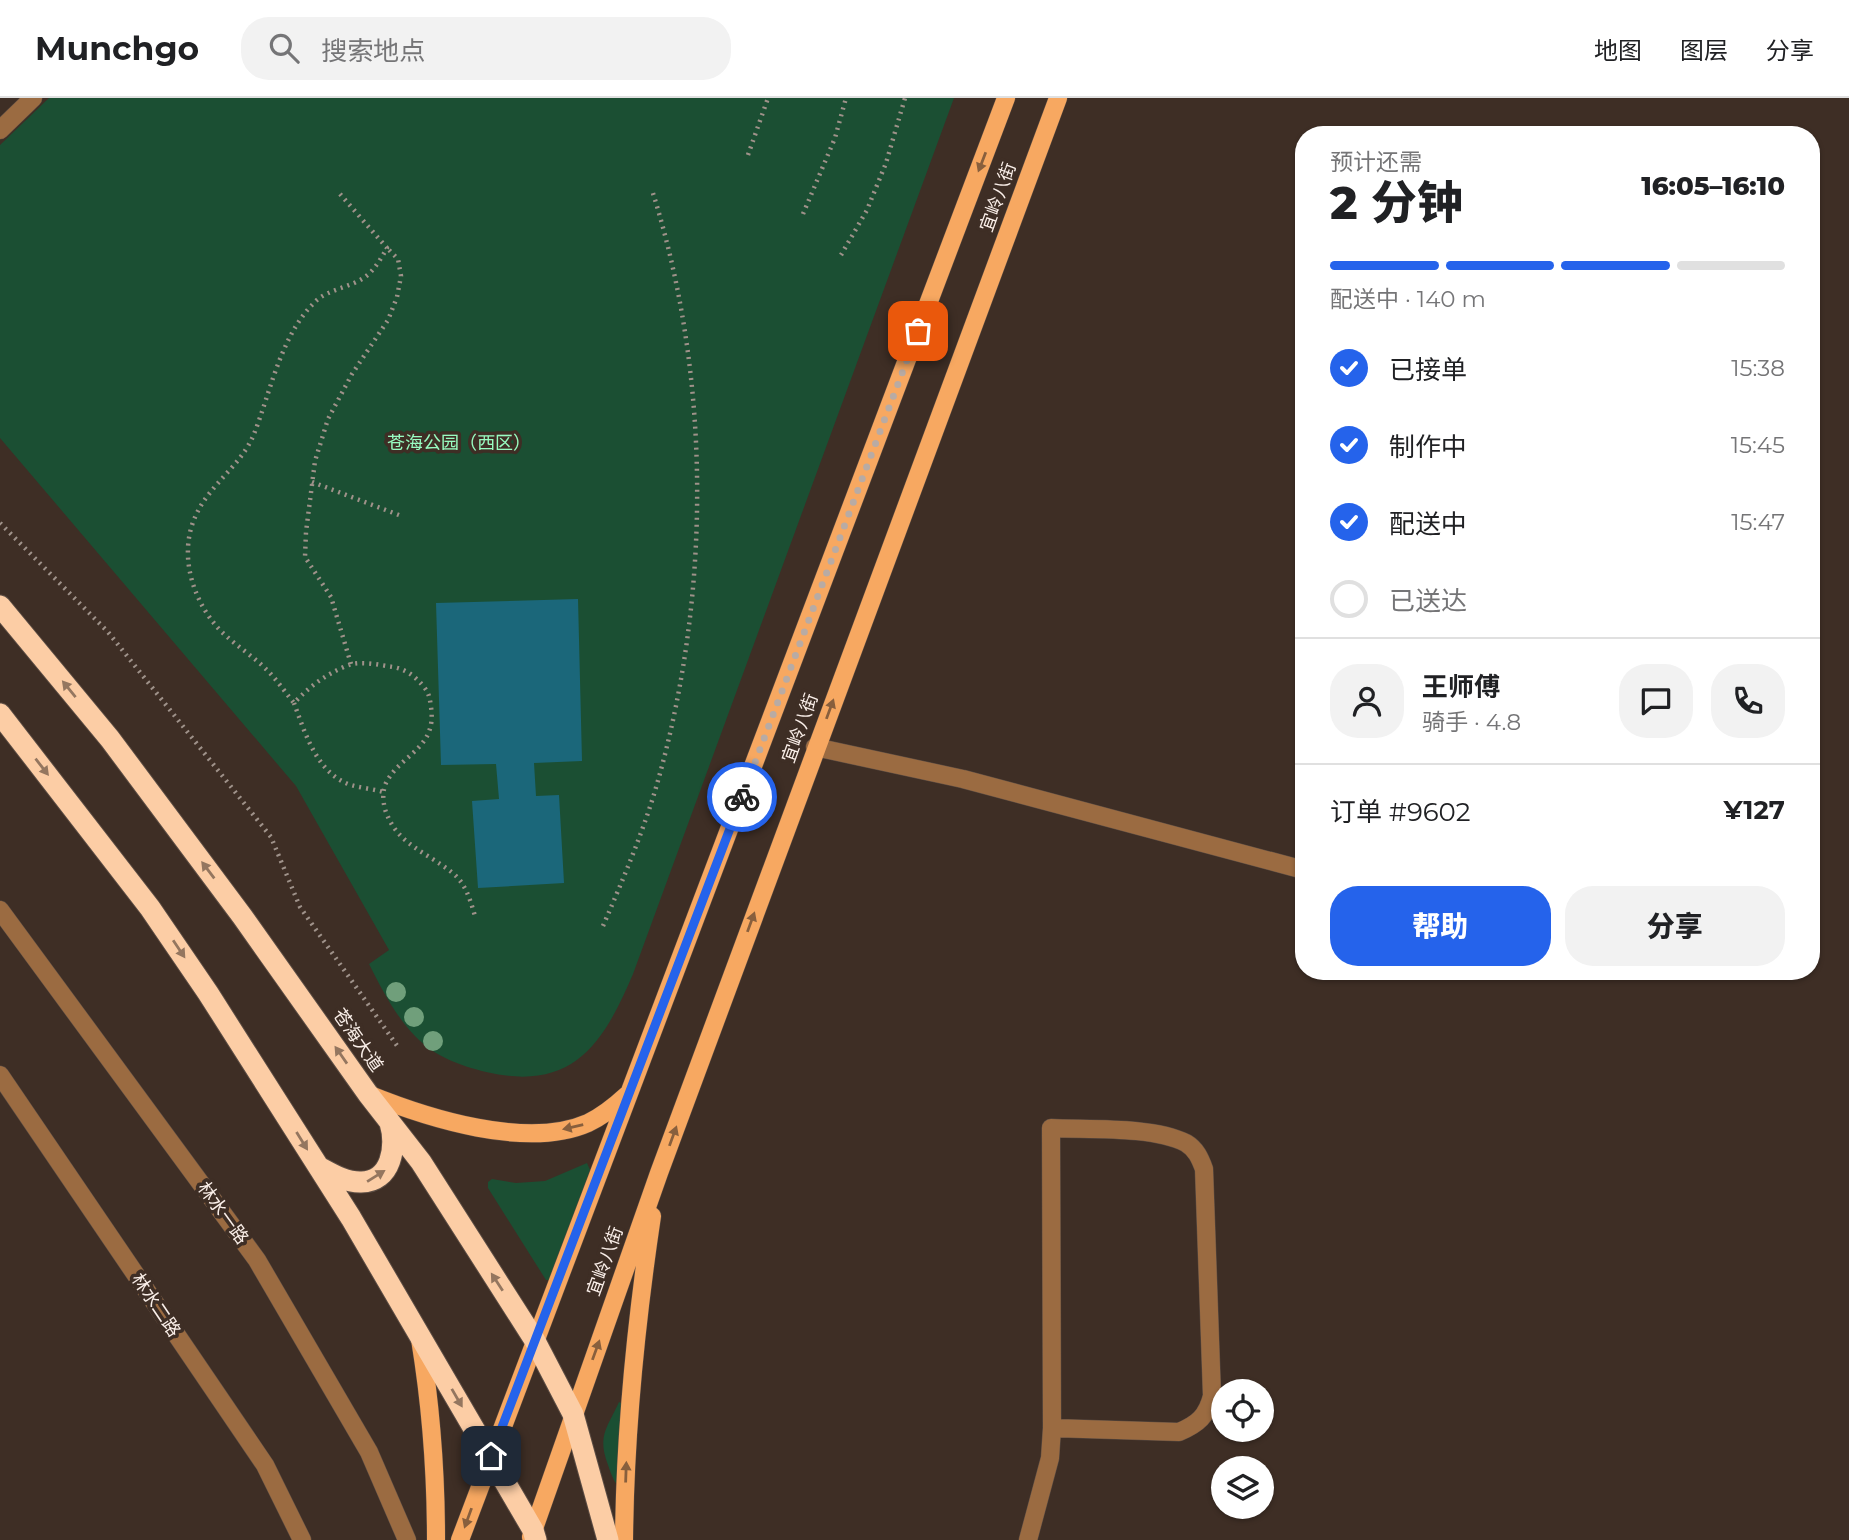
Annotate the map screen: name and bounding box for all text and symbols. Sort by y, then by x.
search box [241,17,731,80]
text: Munchgo [35,28,199,68]
icon: search [265,29,303,67]
text: 搜索地点 [321,35,425,67]
text: 地图 [1594,36,1642,65]
text: 图层 [1680,36,1728,65]
text: 分享 [1766,36,1814,65]
text: 预计还需 [1330,148,1422,176]
one-way arrow [976,151,987,172]
street label: 宜岭八街 [975,159,1021,235]
text: 16:05–16:10 [1641,170,1785,202]
text: 2 分钟 [1330,174,1463,231]
text: 配送中 · 140 m [1330,285,1486,313]
pin [888,301,948,361]
icon: bag [899,312,937,350]
icon: check [1330,349,1368,387]
text: 已接单 [1389,354,1467,386]
text: 15:38 [1731,354,1785,382]
icon: check [1330,426,1368,464]
text: 制作中 [1389,431,1467,463]
text: 15:45 [1731,431,1785,459]
park label: 苍海公园（西区） [387,432,531,454]
icon: check [1330,503,1368,541]
text: 配送中 [1389,508,1467,540]
text: 15:47 [1731,508,1785,536]
text: 已送达 [1389,585,1467,617]
button: person [1330,664,1404,738]
button: chat [1619,664,1693,738]
button: phone [1711,664,1785,738]
text: 王师傅 [1422,671,1500,703]
one-way arrow [62,681,77,698]
street label: 宜岭八街 [777,690,823,766]
one-way arrow [825,698,836,719]
text: 骑手 · 4.8 [1422,708,1521,736]
one-way arrow [35,758,50,776]
courier [707,762,777,832]
icon: bike [723,778,761,816]
text: ¥127 [1723,794,1785,826]
text: 订单 #9602 [1330,796,1471,828]
one-way arrow [201,861,215,879]
button: 帮助 [1330,886,1551,966]
button: 分享 [1565,886,1785,966]
one-way arrow [746,912,757,933]
one-way arrow [172,940,186,958]
street label: 苍海大道 [328,1004,388,1076]
one-way arrow [334,1046,348,1064]
one-way arrow [561,1122,583,1133]
one-way arrow [668,1125,679,1146]
one-way arrow [295,1131,308,1150]
one-way arrow [366,1169,385,1182]
street label: 林水一路 [193,1177,253,1249]
street label: 宜岭八街 [582,1223,628,1299]
street label: 林水二路 [127,1269,185,1341]
one-way arrow [491,1272,504,1292]
one-way arrow [591,1339,602,1360]
map controls [1211,1379,1274,1519]
button: locate [1211,1379,1274,1442]
one-way arrow [451,1389,463,1408]
pin [461,1426,521,1486]
icon: home [472,1437,510,1475]
button: layers [1211,1456,1274,1519]
one-way arrow [620,1461,631,1483]
one-way arrow [462,1508,473,1529]

